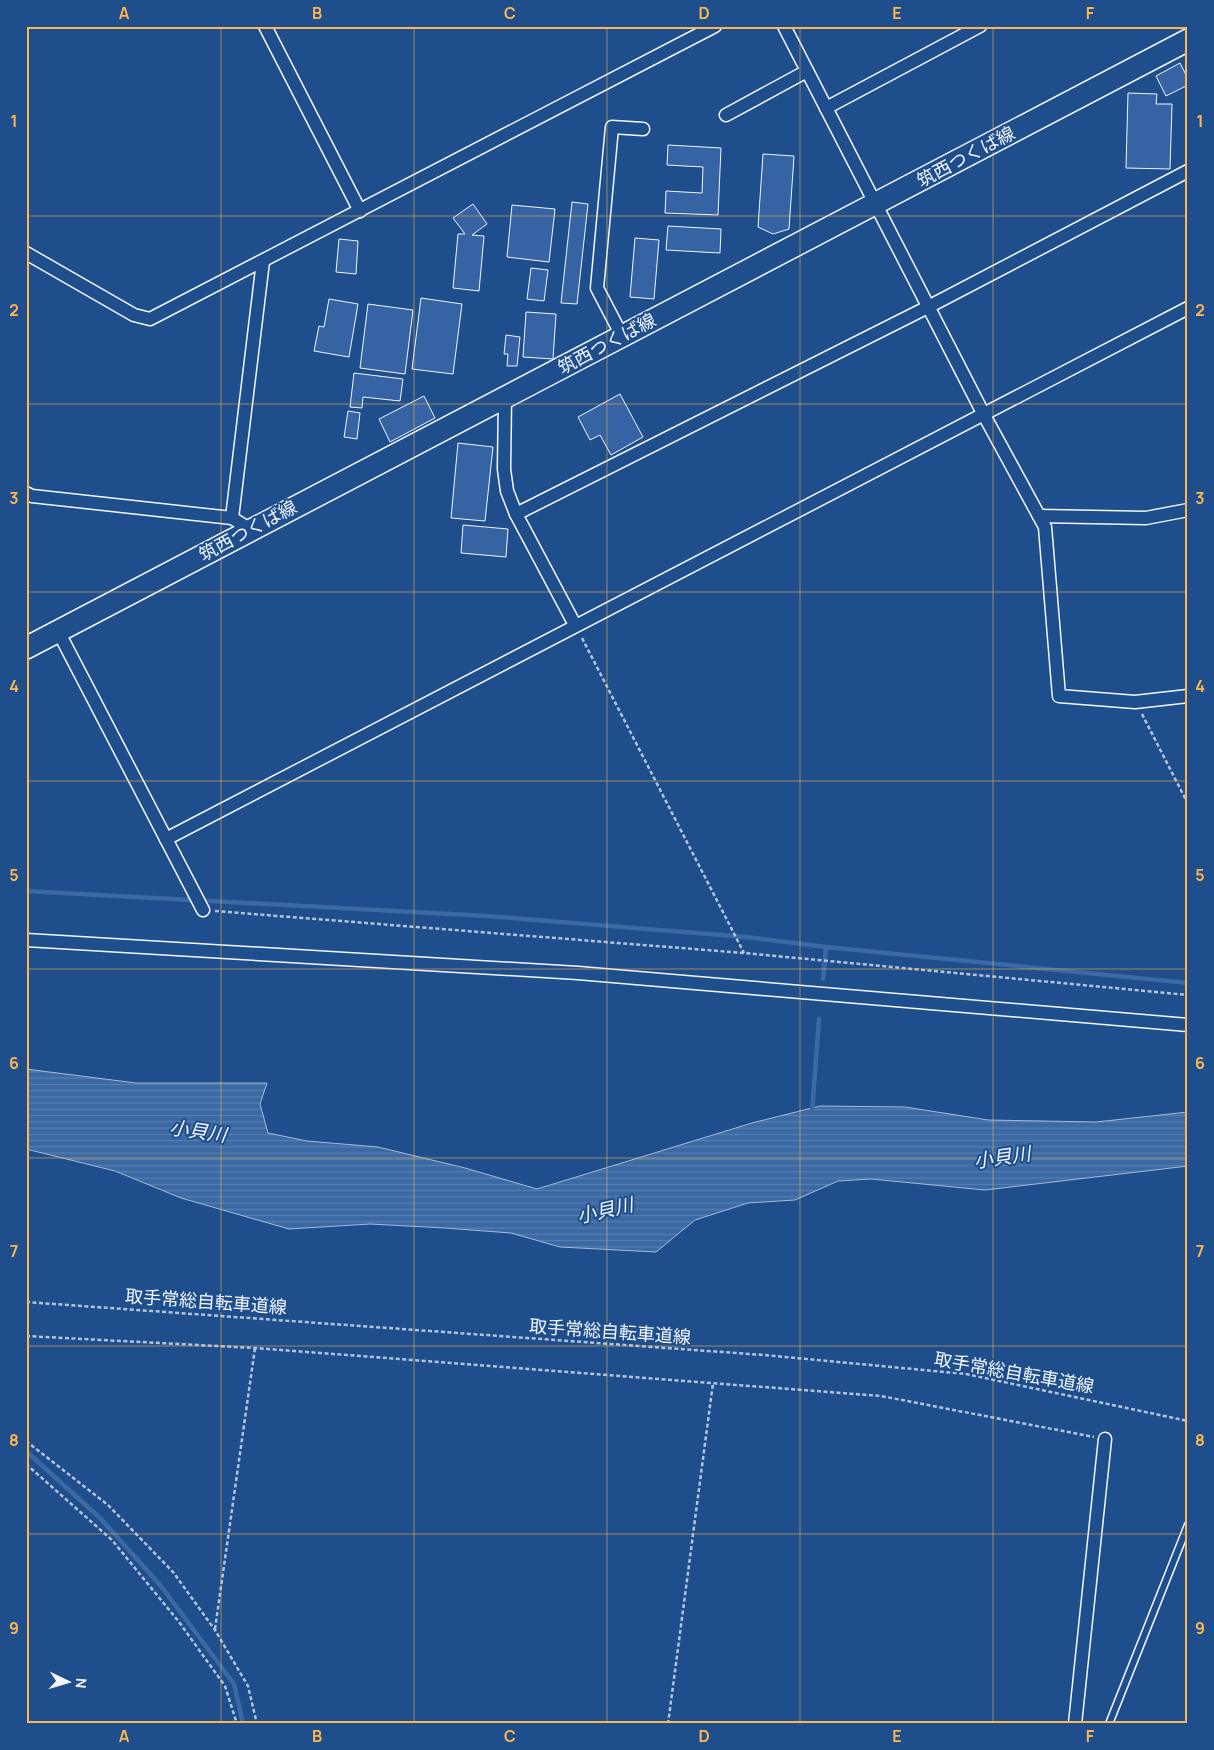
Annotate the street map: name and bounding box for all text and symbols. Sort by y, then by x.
text: A [119,2,130,24]
text: B [312,2,322,24]
text: C [504,2,516,24]
text: D [698,2,710,24]
text: E [892,2,902,24]
text: F [1086,2,1095,24]
text: 1 [10,110,18,132]
text: 1 [1196,110,1204,132]
street label: 筑西つくば線 [912,120,1019,192]
text: 2 [9,299,19,321]
text: 2 [1195,299,1205,321]
street label: 筑西つくば線 [553,307,660,379]
text: 3 [9,487,19,509]
text: 3 [1195,487,1205,509]
street label: 筑西つくば線 [194,494,301,566]
text: 4 [9,675,19,697]
text: 4 [1195,675,1205,697]
text: 5 [9,864,19,886]
text: 5 [1195,864,1205,886]
text: 6 [9,1052,19,1074]
text: 6 [1195,1052,1205,1074]
water label: 小貝川 [168,1114,230,1148]
water label: 小貝川 [972,1140,1034,1174]
water label: 小貝川 [574,1190,638,1229]
text: 7 [10,1240,18,1262]
text: 7 [1196,1240,1204,1262]
street label: 取手常総自転車道線 [124,1283,288,1319]
street label: 取手常総自転車道線 [528,1313,692,1349]
street label: 取手常総自転車道線 [932,1346,1096,1398]
text: 8 [9,1429,19,1451]
text: 8 [1195,1429,1205,1451]
text: 9 [9,1617,19,1639]
text: 9 [1195,1617,1205,1639]
north arrow [42,1658,92,1708]
text: N [72,1677,91,1689]
text: A [119,1725,130,1747]
text: B [312,1725,322,1747]
text: C [504,1725,516,1747]
text: D [698,1725,710,1747]
text: E [892,1725,902,1747]
text: F [1086,1725,1095,1747]

